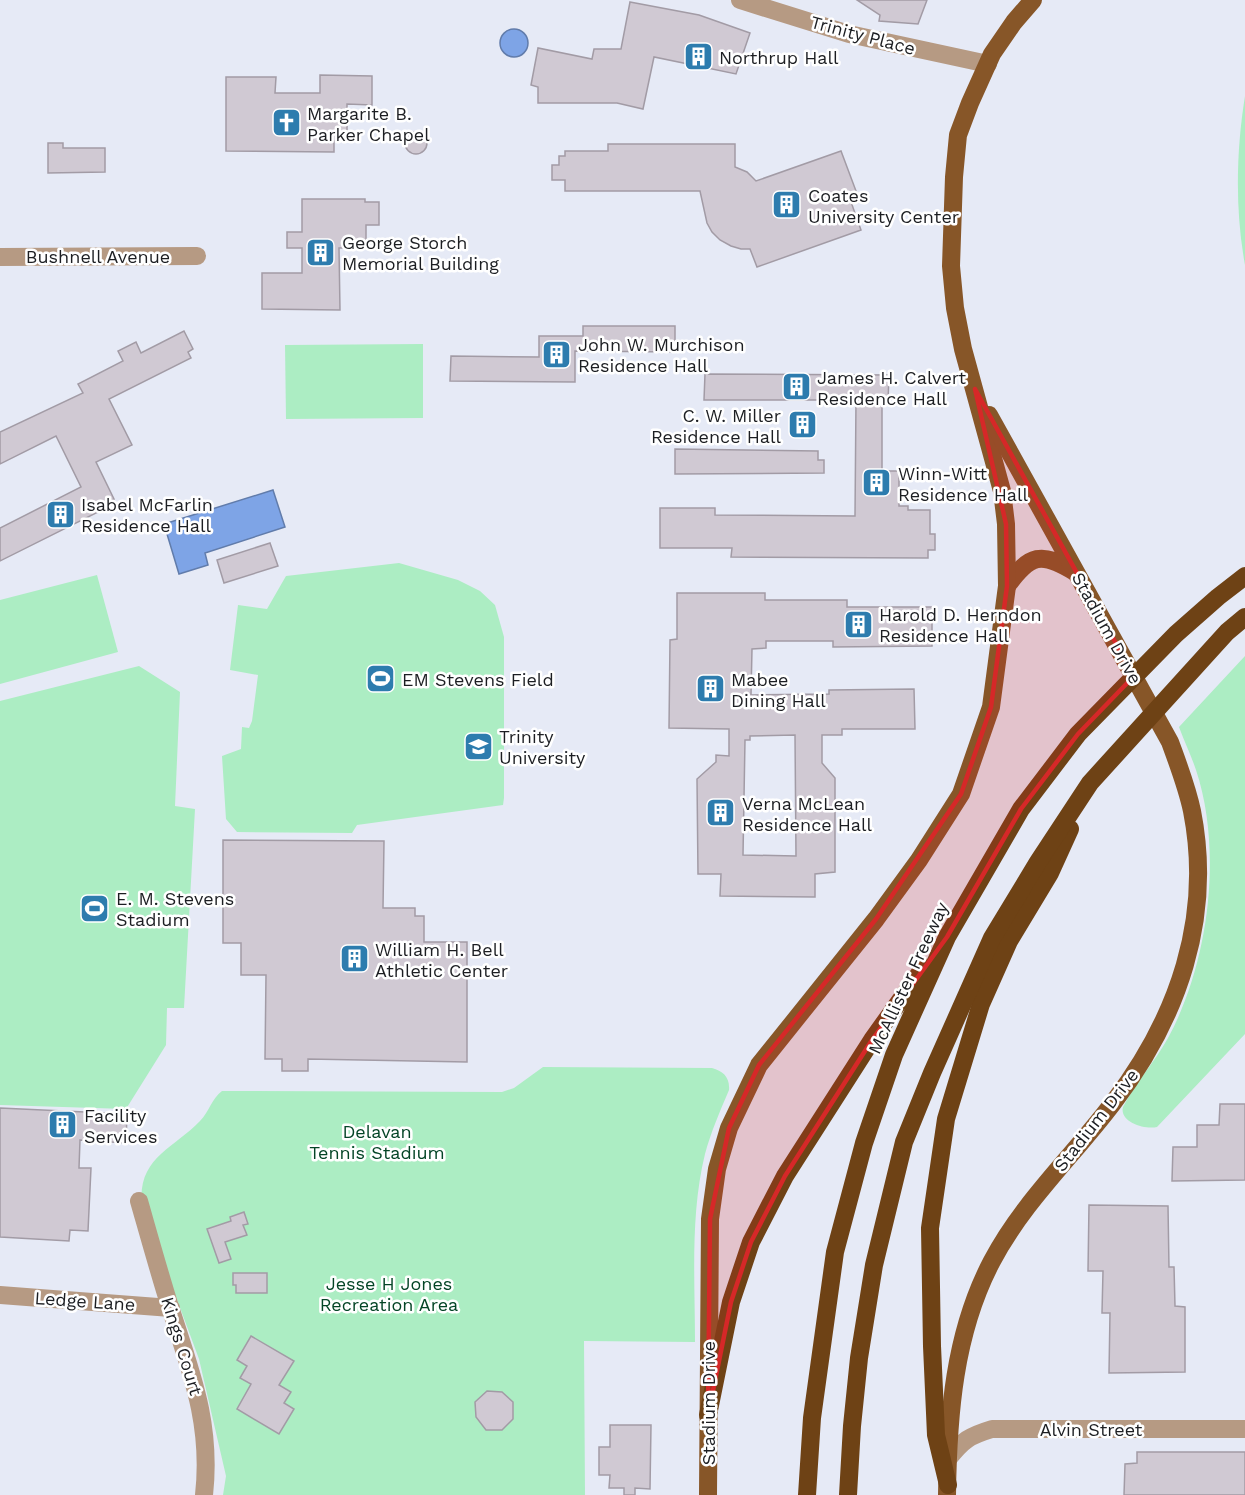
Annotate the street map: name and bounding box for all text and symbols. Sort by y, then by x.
street label: Trinity Place [808,11,918,59]
building icon: Northrup Hall [682,41,714,73]
place label: Northrup Hall [719,47,839,68]
place label: Margarite B. Parker Chapel [307,103,430,145]
church icon: Margarite B. Parker Chapel [270,107,302,139]
place label: Coates University Center [808,185,959,227]
building icon: Coates University Center [771,189,803,221]
place label: George Storch Memorial Building [342,232,499,274]
building icon: George Storch Memorial Building [305,236,337,268]
street label: Bushnell Avenue [26,246,170,267]
place label: John W. Murchison Residence Hall [578,334,745,376]
building icon: John W. Murchison Residence Hall [541,338,573,370]
place label: James H. Calvert Residence Hall [817,367,967,409]
building icon: James H. Calvert Residence Hall [780,371,812,403]
place label: C. W. Miller Residence Hall [651,405,781,447]
building icon: C. W. Miller Residence Hall [786,409,818,441]
place label: Winn-Witt Residence Hall [898,463,1029,505]
building icon: Winn-Witt Residence Hall [861,467,893,499]
place label: Isabel McFarlin Residence Hall [81,494,213,536]
building icon: Isabel McFarlin Residence Hall [44,498,76,530]
street label: Stadium Drive [1068,568,1146,688]
place label: Harold D. Herndon Residence Hall [879,604,1042,646]
building icon: Harold D. Herndon Residence Hall [842,608,874,640]
sports icon: EM Stevens Field [365,663,397,695]
place label: EM Stevens Field [402,669,554,690]
place label: Mabee Dining Hall [731,669,826,711]
building icon: Mabee Dining Hall [694,673,726,705]
place label: Trinity University [499,726,586,768]
school or university icon: Trinity University [462,730,494,762]
place label: Verna McLean Residence Hall [742,793,873,835]
building icon: Verna McLean Residence Hall [705,797,737,829]
place label: E. M. Stevens Stadium [116,888,234,930]
sports icon: E. M. Stevens Stadium [79,892,111,924]
street label: McAllister Freeway [864,898,953,1057]
place label: William H. Bell Athletic Center [375,939,508,981]
building icon: William H. Bell Athletic Center [338,943,370,975]
street label: Stadium Drive [1049,1064,1143,1176]
place label: Facility Services [84,1105,157,1147]
building icon: Facility Services [47,1109,79,1141]
park label: Delavan Tennis Stadium [309,1121,445,1163]
park label: Jesse H Jones Recreation Area [320,1273,458,1315]
street label: Ledge Lane [34,1287,136,1315]
street label: Kings Court [157,1294,207,1398]
street label: Stadium Drive [698,1341,719,1465]
street label: Alvin Street [1040,1419,1143,1440]

